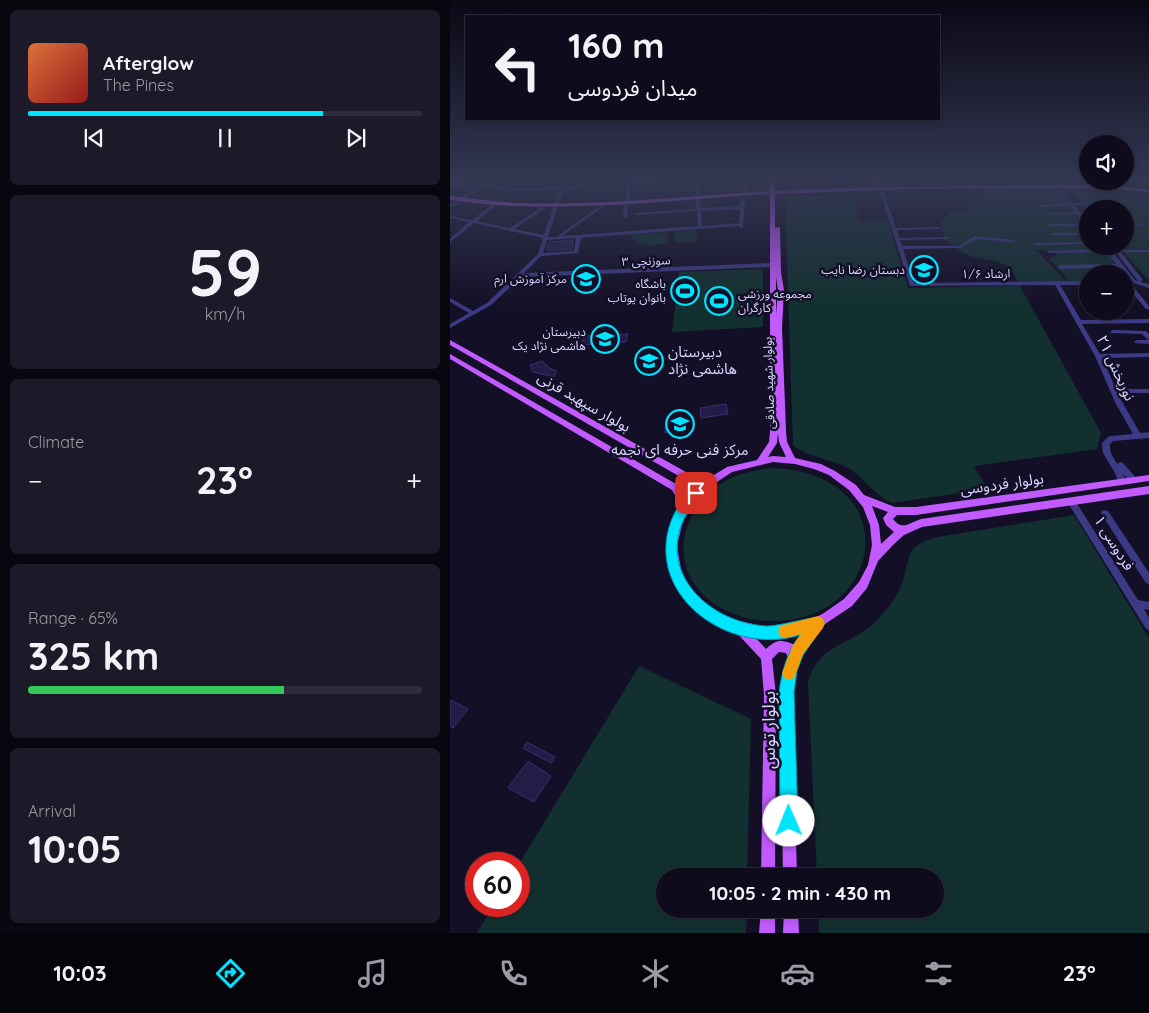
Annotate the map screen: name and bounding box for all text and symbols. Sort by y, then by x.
text: 160 m [568,23,665,67]
icon: left [485,35,550,100]
text: Afterglow [103,51,194,75]
text: میدان فردوسی [568,74,697,102]
text: The Pines [103,75,174,95]
icon: previous [80,124,108,152]
icon: pause [211,124,239,152]
icon: next [342,124,370,152]
map controls [1079,135,1134,320]
button: sound [1079,135,1134,190]
button: + [1079,200,1134,255]
text: 59 [188,231,262,312]
street label: سوزنچی ۳ [621,252,671,270]
school or university icon: دبستان رضا نایب [909,255,939,285]
place label: دبستان رضا نایب [821,262,905,277]
school or university icon: مرکز آموزش ارم [571,264,601,294]
button: − [1079,265,1134,320]
street label: ارشاد ۱/۶ [962,266,1011,281]
place label: مرکز آموزش ارم [494,271,567,288]
place label: باشگاه بانوان یوتاب [608,276,666,305]
sports icon: باشگاه بانوان یوتاب [670,276,700,306]
sports icon: مجموعه ورزشی کارگران [704,286,734,316]
place label: مجموعه ورزشی کارگران [738,286,812,315]
text: km/h [205,304,245,324]
place label: دبیرستان هاشمی نژاد یک [512,324,586,353]
school or university icon: دبیرستان هاشمی نژاد یک [590,324,620,354]
street label: نوربخش ۲۱ [1093,332,1140,404]
street label: بولوار شهید صادقی [759,337,778,429]
place label: دبیرستان هاشمی نژاد [668,342,737,378]
school or university icon: دبیرستان هاشمی نژاد [634,346,664,376]
street label: بولوار سپهبد قرنی [534,367,634,437]
school or university icon: مرکز فنی حرفه ای نجمه [665,409,695,439]
text: Climate [28,432,84,452]
place label: مرکز فنی حرفه ای نجمه [611,440,749,459]
text: 23° [196,456,253,504]
text: − [28,463,43,498]
text: + [406,463,422,498]
street label: بولوار فردوسی [959,468,1045,499]
pin [675,472,717,514]
icon: arrive [682,479,710,507]
street label: فردوسی ۱ [1090,512,1139,574]
text: Range · 65% [28,608,118,628]
text: 325 km [28,632,159,680]
street label: بولوار توس [757,691,780,769]
position arrow [762,794,814,846]
text: Arrival [28,801,76,821]
text: 10:05 [28,825,122,873]
speed limit sign: 60 [465,852,530,917]
text: 10:05 · 2 min · 430 m [709,881,891,905]
icon: directions [213,956,248,991]
icon: music [355,956,390,991]
icon: phone [496,956,531,991]
icon: climate [638,956,673,991]
icon: car [780,956,815,991]
icon: filters [921,956,956,991]
text: 10:03 [53,959,107,987]
text: 23° [1063,959,1096,987]

